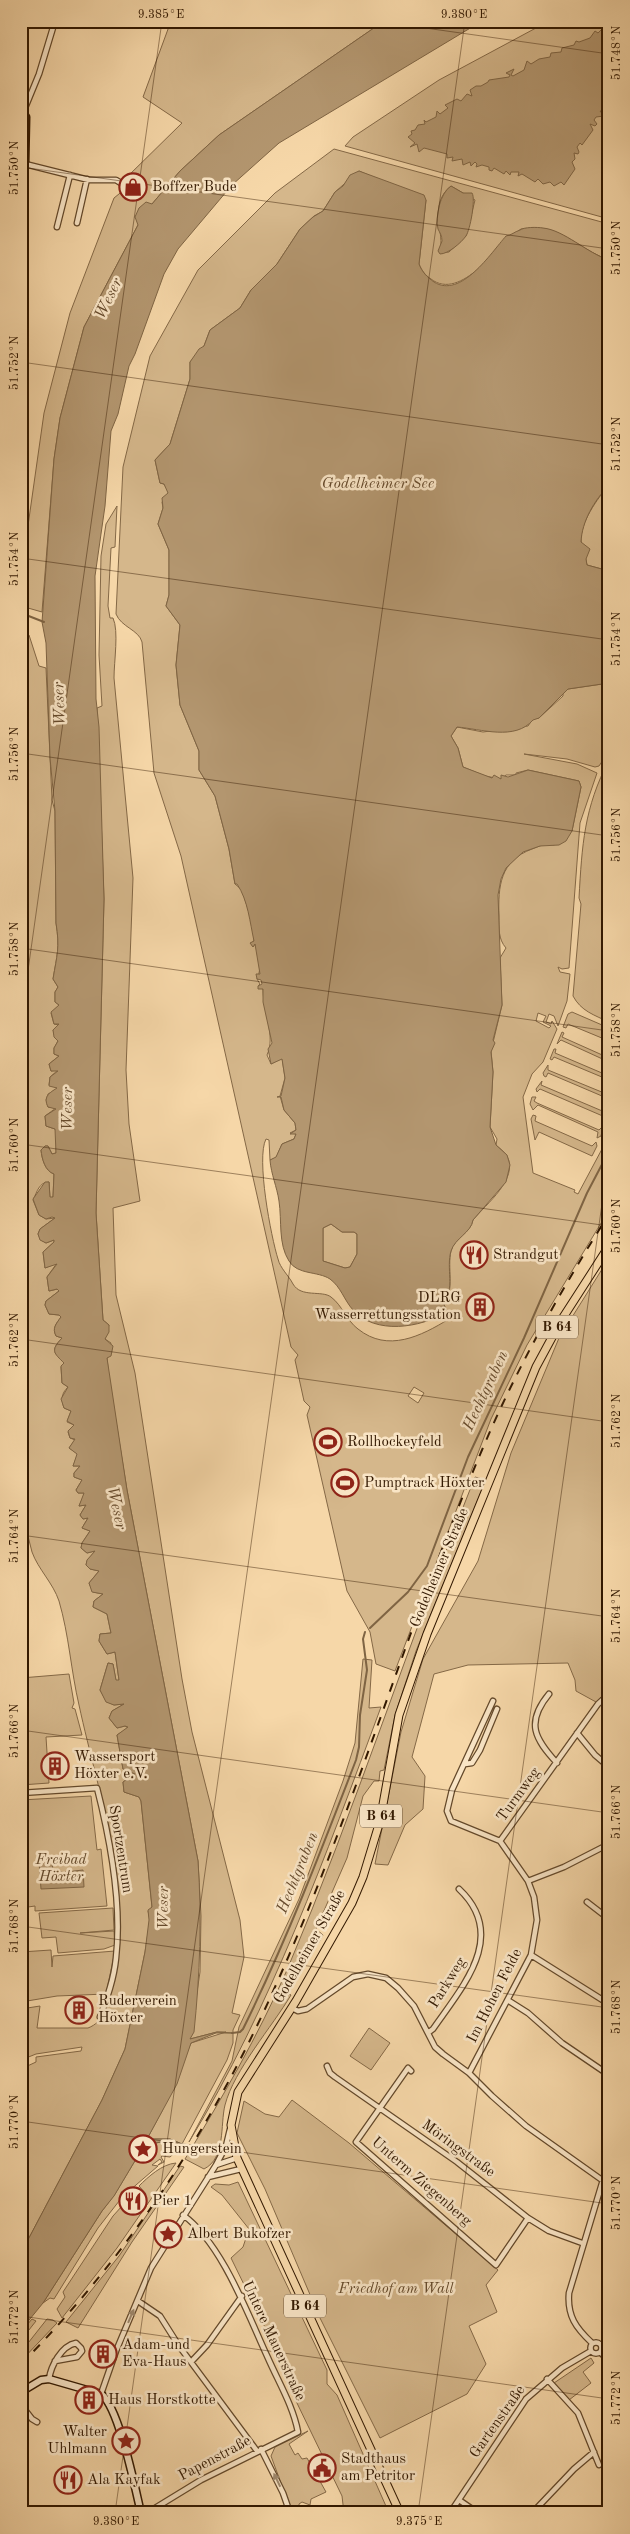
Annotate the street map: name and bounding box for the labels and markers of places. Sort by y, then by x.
shop icon: Boffzer Bude [118,172,148,202]
place label: Boffzer Bude [152,180,237,195]
restaurant icon: Strandgut [459,1240,489,1270]
place label: Strandgut [493,1248,558,1263]
place label: DLRG Wasserrettungsstation [314,1291,461,1323]
building icon: DLRG Wasserrettungsstation [465,1292,495,1322]
sports icon: Rollhockeyfeld [313,1427,343,1457]
place label: Rollhockeyfeld [347,1435,442,1450]
sports icon: Pumptrack Höxter [330,1468,360,1498]
place label: Pumptrack Höxter [364,1476,484,1491]
place label: Wassersport Höxter e.V. [74,1750,155,1782]
building icon: Wassersport Höxter e.V. [40,1751,70,1781]
place label: Ruderverein Höxter [98,1994,177,2026]
building icon: Ruderverein Höxter [64,1995,94,2025]
place icon: Hungerstein [128,2134,158,2164]
place label: Hungerstein [162,2142,242,2157]
restaurant icon: Pier 1 [118,2186,148,2216]
place label: Pier 1 [152,2194,192,2209]
place icon: Albert Bukofzer [153,2219,183,2249]
place label: Albert Bukofzer [187,2227,291,2242]
place label: Adam-und Eva-Haus [122,2338,190,2370]
building icon: Adam-und Eva-Haus [88,2339,118,2369]
building icon: Haus Horstkotte [74,2385,104,2415]
place label: Haus Horstkotte [108,2393,216,2408]
place label: Walter Uhlmann [48,2425,107,2457]
place icon: Walter Uhlmann [111,2426,141,2456]
place label: Stadthaus am Petritor [341,2452,415,2484]
public building icon: Stadthaus am Petritor [307,2453,337,2483]
restaurant icon: Ala Kayfak [53,2465,83,2495]
place label: Ala Kayfak [87,2473,161,2488]

